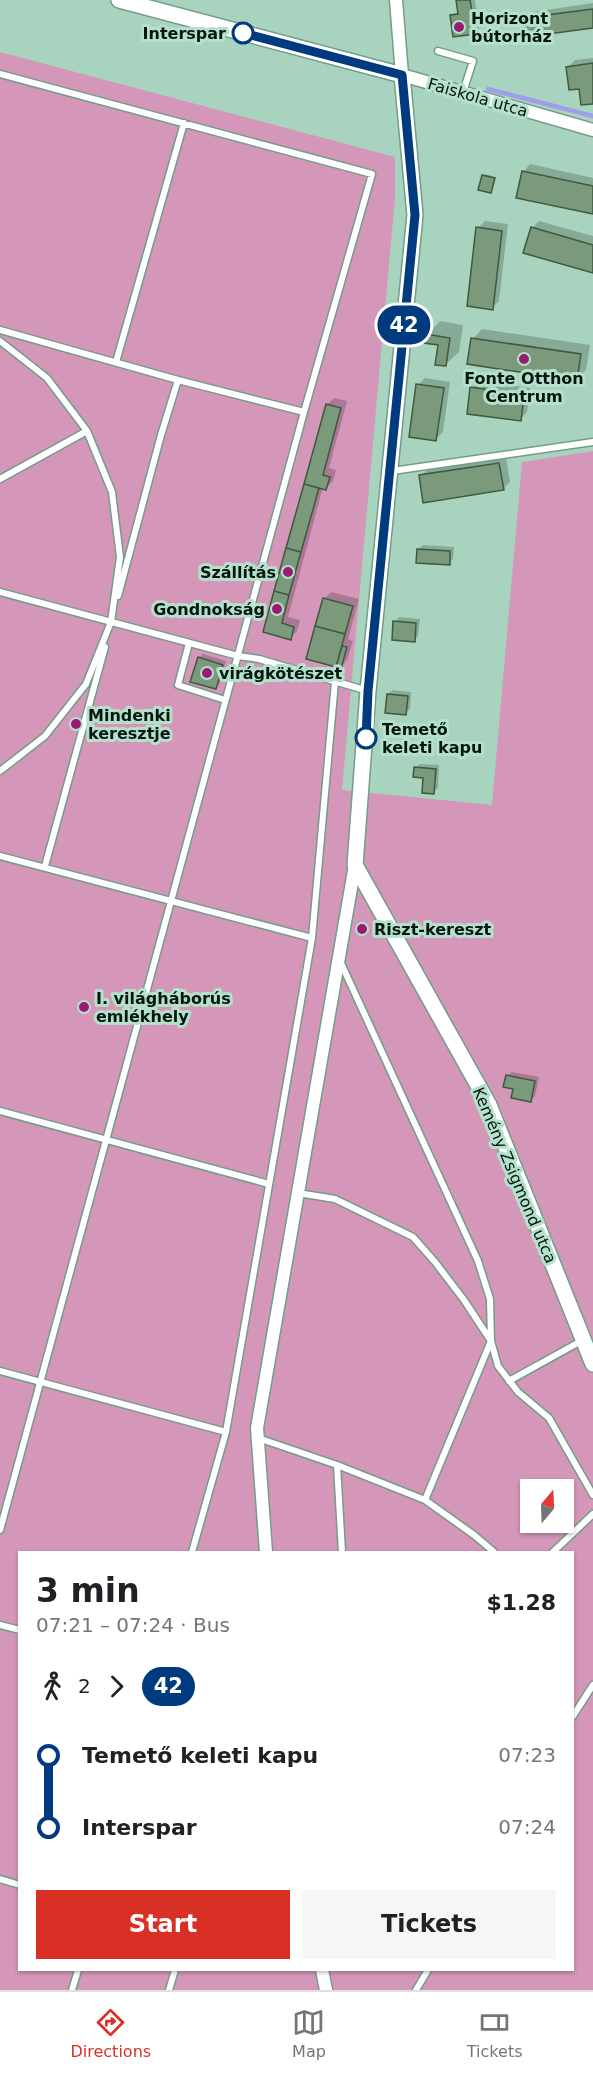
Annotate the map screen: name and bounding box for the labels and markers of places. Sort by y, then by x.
place label: Horizont bútorház [471,9,552,46]
marker: Horizont bútorház [452,20,466,34]
marker: Interspar [232,22,254,44]
place label: Interspar [143,24,226,43]
marker: Fonte Otthon Centrum [517,352,531,366]
place label: Fonte Otthon Centrum [464,369,584,406]
place label: Szállítás [200,563,276,582]
marker: Szállítás [281,565,295,579]
place label: Gondnokság [153,600,265,619]
marker: Gondnokság [270,602,284,616]
place label: virágkötészet [219,664,342,683]
marker: virágkötészet [200,666,214,680]
place label: Mindenki keresztje [88,706,171,743]
marker: Mindenki keresztje [69,717,83,731]
place label: Temető keleti kapu [382,720,482,757]
marker: Temető keleti kapu [355,727,377,749]
place label: Riszt-kereszt [374,920,492,939]
marker: Riszt-kereszt [355,922,369,936]
place label: I. világháborús emlékhely [96,989,231,1026]
marker: I. világháborús emlékhely [77,1000,91,1014]

